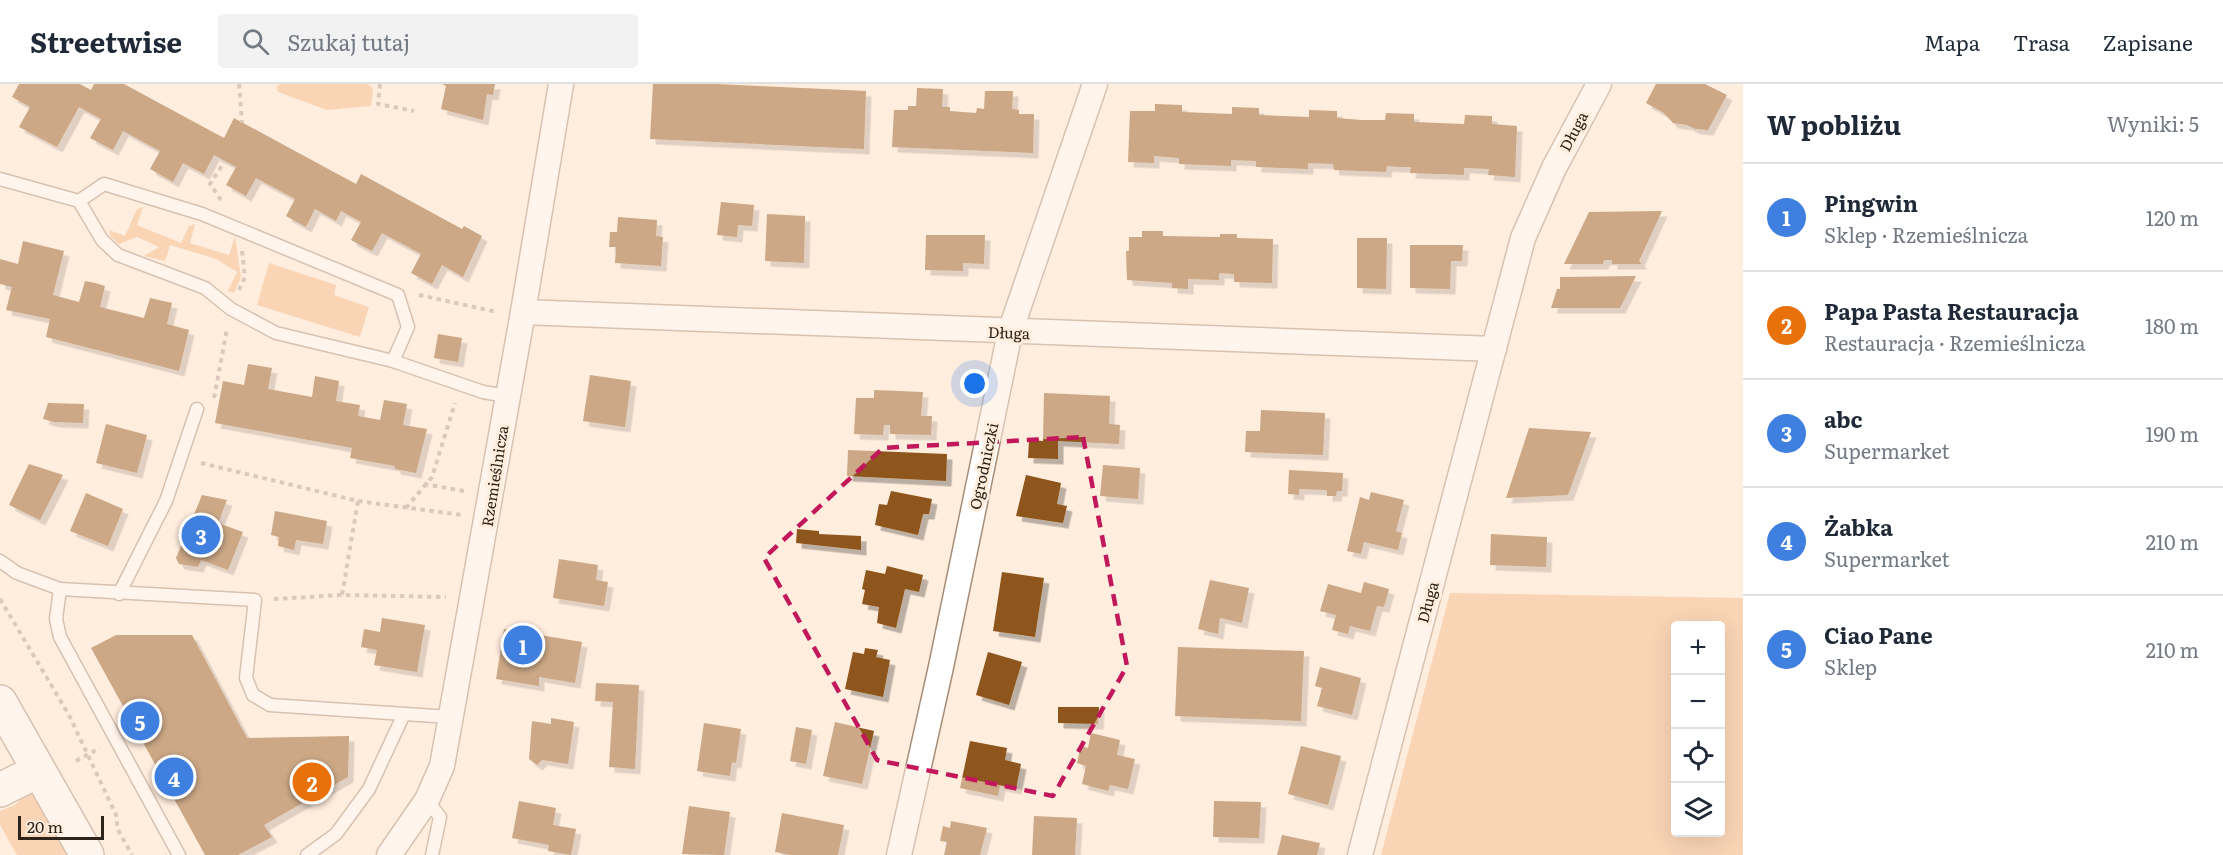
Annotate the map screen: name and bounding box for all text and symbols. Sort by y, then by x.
search box [218,14,638,68]
text: Streetwise [30,20,182,62]
icon: search [239,25,272,58]
text: Szukaj tutaj [287,25,410,58]
text: Mapa [1924,26,1980,57]
text: Trasa [2013,26,2070,57]
text: Zapisane [2103,26,2193,57]
text: W pobliżu [1767,104,1901,143]
street label: Długa [1553,106,1593,155]
text: Wyniki: 5 [2107,108,2199,138]
text: Pingwin [1824,186,1918,219]
text: 1 [1782,202,1791,232]
text: 120 m [2146,202,2199,232]
text: Sklep · Rzemieślnicza [1824,219,2028,249]
text: Papa Pasta Restauracja [1824,294,2079,327]
text: 2 [1781,310,1792,340]
text: 180 m [2145,310,2199,340]
street label: Długa [988,320,1031,344]
text: Restauracja · Rzemieślnicza [1824,327,2086,357]
your location [960,369,989,398]
text: abc [1824,402,1862,435]
text: 3 [1781,418,1792,448]
text: 190 m [2145,418,2199,448]
street label: Ogrodniczki [963,420,1003,512]
street label: Rzemieślnicza [475,423,514,528]
text: Supermarket [1824,435,1950,465]
text: Żabka [1824,510,1893,543]
pin: 3 [182,512,220,558]
text: 4 [1780,526,1793,556]
text: 210 m [2146,526,2199,556]
text: Supermarket [1824,543,1950,573]
street label: Długa [1410,578,1444,625]
text: Ciao Pane [1824,618,1933,651]
map controls [1671,621,1725,837]
button: + [1671,621,1725,675]
pin: 1 [504,622,542,668]
text: 5 [1781,634,1792,664]
text: 210 m [2146,634,2199,664]
text: Sklep [1824,651,1877,681]
button: − [1671,675,1725,729]
pin: 5 [120,698,160,744]
button: locate [1671,729,1725,783]
pin: 4 [154,754,194,800]
pin: 2 [292,760,332,804]
button: layers [1671,783,1725,837]
scale bar [18,813,104,840]
text: 20 m [27,814,63,838]

